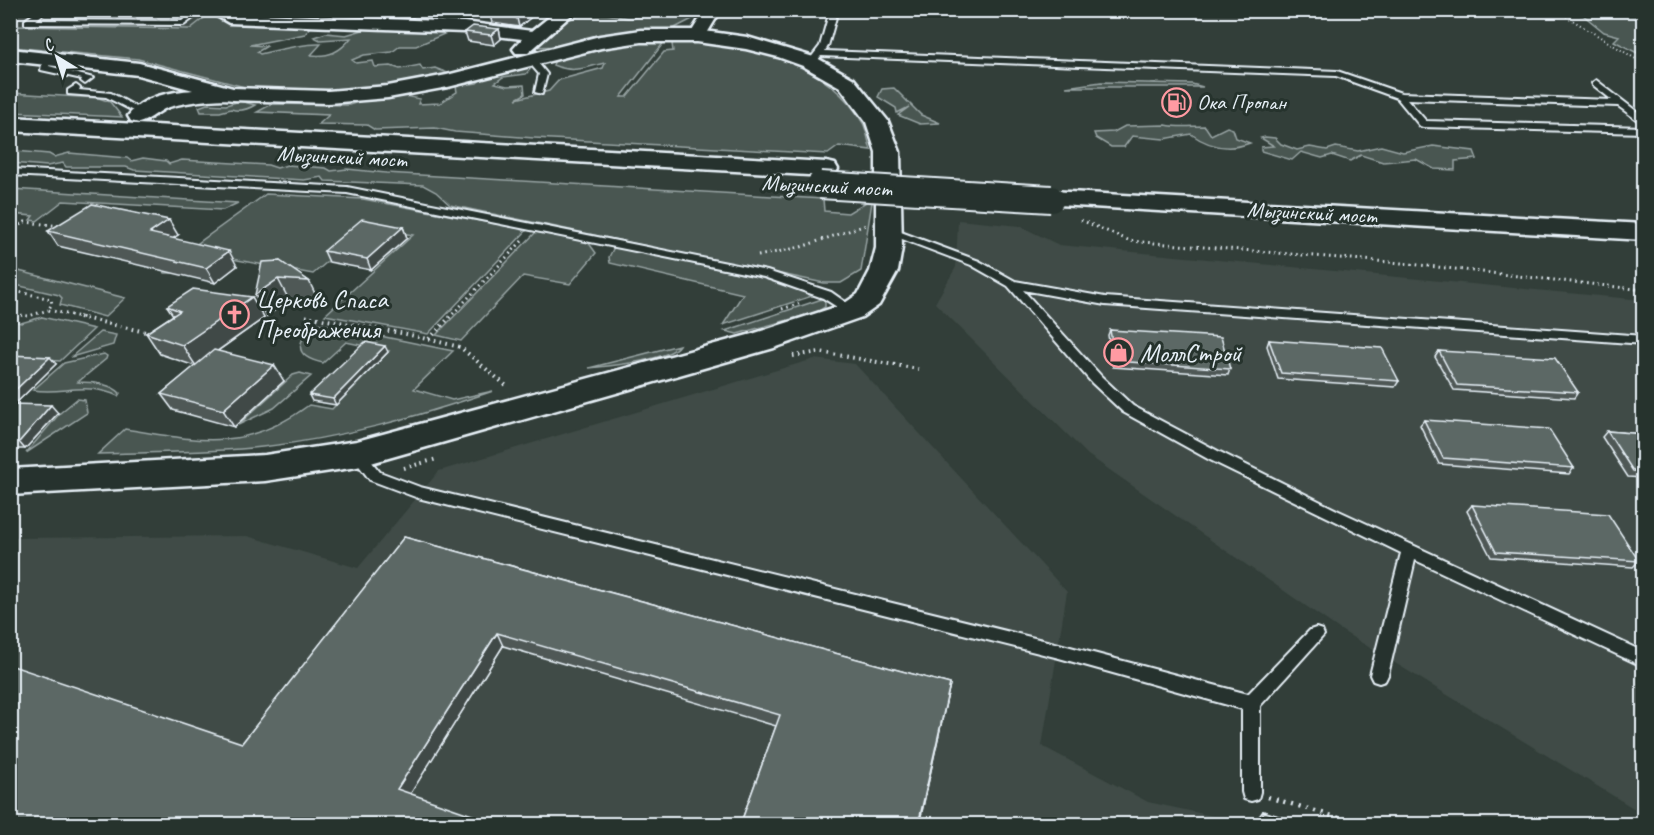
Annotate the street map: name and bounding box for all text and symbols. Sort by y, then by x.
north arrow [27,27,87,87]
text: С [39,34,59,56]
fuel station icon: Ока Пропан [1160,86,1192,118]
place label: Ока Пропан [1197,88,1288,116]
street label: Мызинский мост [276,140,408,174]
street label: Мызинский мост [761,169,893,203]
street label: Мызинский мост [1246,196,1378,230]
place label: Церковь Спаса Преображения [256,283,389,346]
church icon: Церковь Спаса Преображения [219,298,251,330]
shop icon: МоллСтрой [1103,337,1135,369]
place label: МоллСтрой [1140,337,1243,370]

